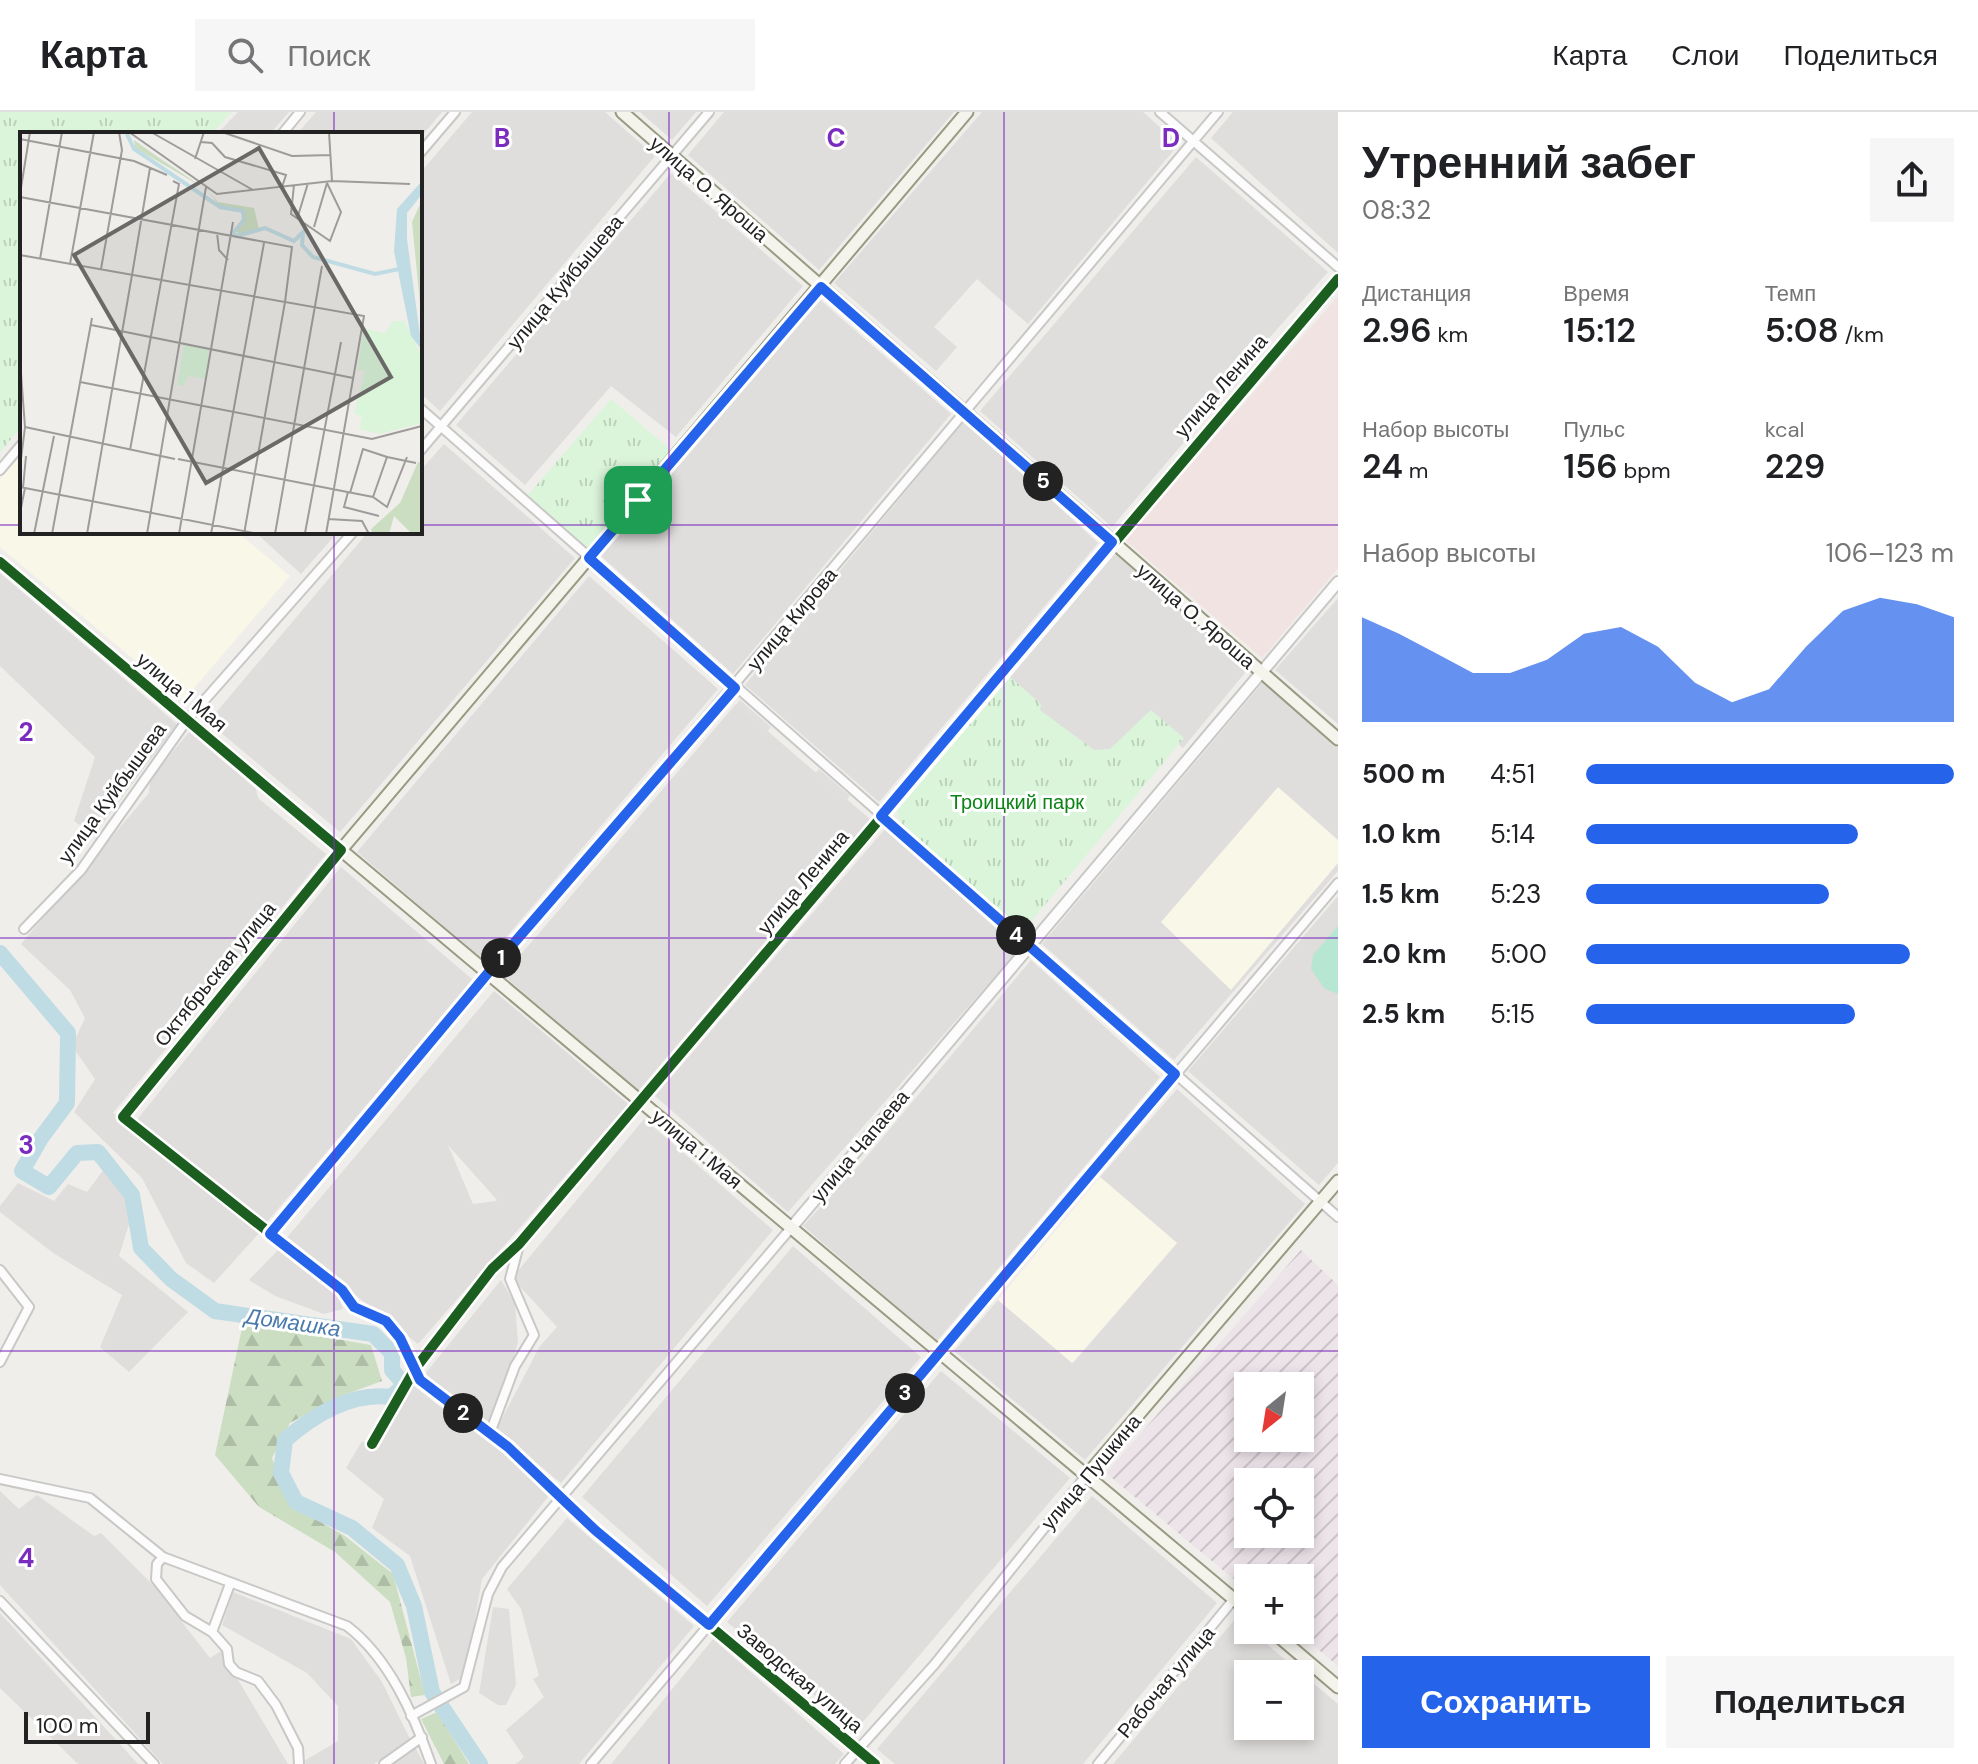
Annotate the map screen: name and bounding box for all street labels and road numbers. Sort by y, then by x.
street label: улица О. Яроша [644,130,774,248]
street label: улица Куйбышева [501,209,629,355]
street label: улица Ленина [1169,328,1274,443]
street label: улица О. Яроша [1131,557,1261,675]
street label: улица Кирова [741,561,843,676]
street label: улица 1 Мая [131,646,233,738]
street label: улица Куйбышева [52,717,172,868]
street label: улица Ленина [752,824,855,940]
street label: Октябрьская улица [149,896,282,1052]
street label: улица Чапаева [805,1084,915,1208]
street label: улица 1 Мая [646,1103,748,1195]
street label: улица Пушкина [1035,1408,1147,1535]
street label: Заводская улица [731,1617,869,1739]
street label: Рабочая улица [1111,1620,1221,1743]

